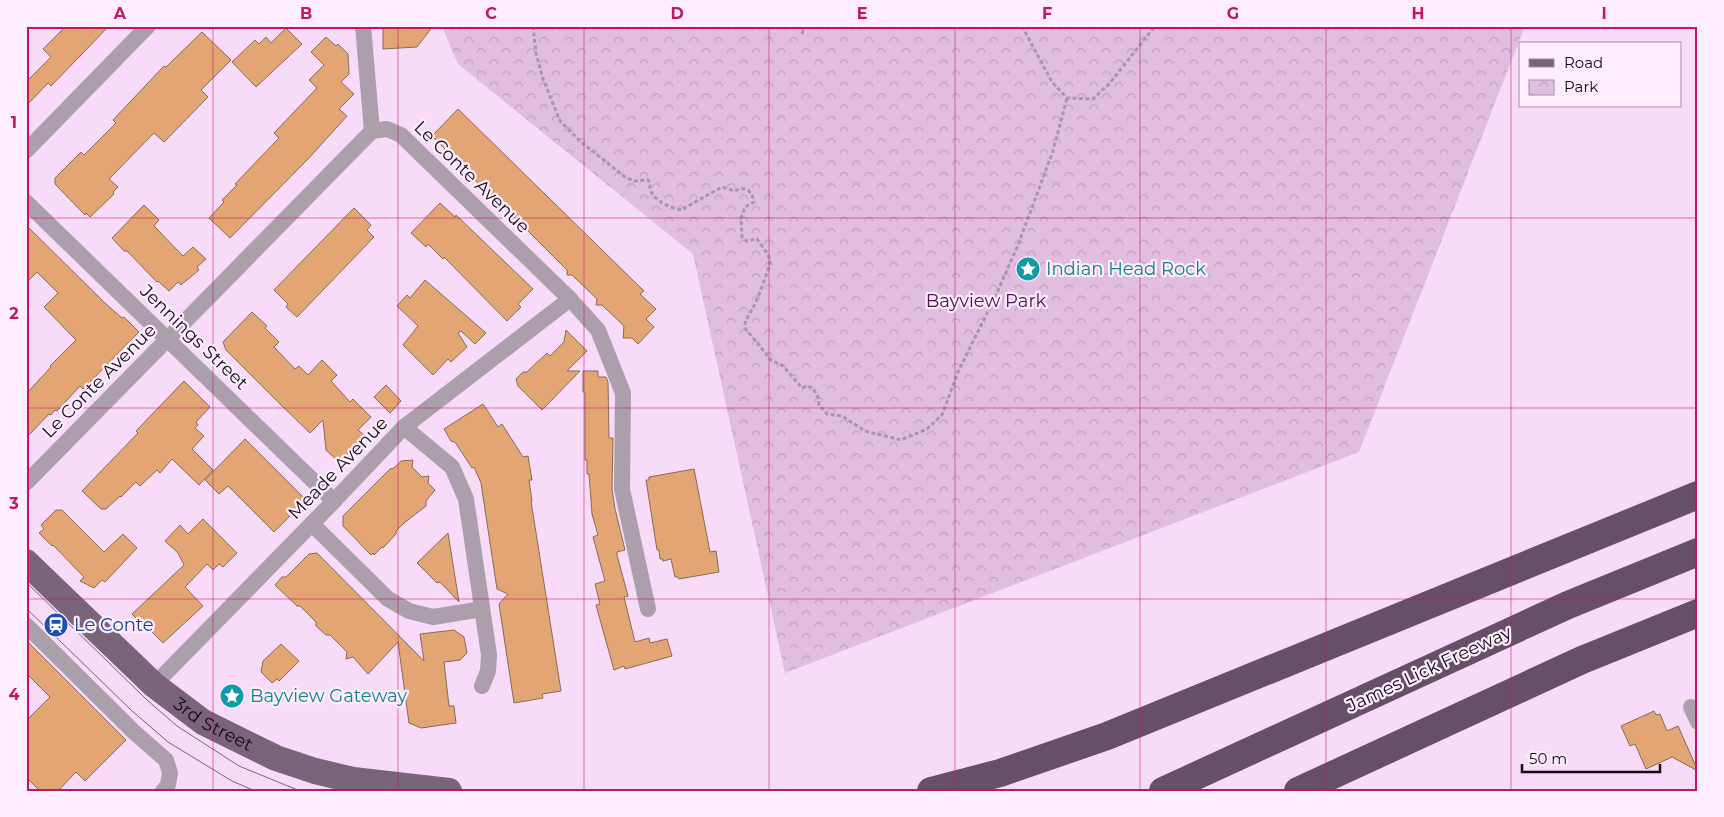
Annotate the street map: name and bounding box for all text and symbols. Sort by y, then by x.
text: A [113,4,127,23]
text: B [300,4,312,23]
text: C [485,4,497,23]
text: D [670,4,684,23]
text: E [857,4,867,23]
text: F [1042,4,1052,23]
text: G [1227,4,1239,23]
text: H [1412,4,1424,23]
text: I [1601,4,1607,23]
legend [1519,42,1682,108]
text: Road [1564,53,1603,72]
text: Park [1564,77,1598,96]
text: 1 [11,113,17,132]
street label: Le Conte Avenue [410,116,535,238]
place icon: Indian Head Rock [1015,256,1041,282]
place label: Indian Head Rock [1046,258,1206,280]
street label: Jennings Street [135,279,253,394]
park label: Bayview Park [926,290,1046,312]
text: 2 [9,304,19,323]
street label: Le Conte Avenue [37,319,161,443]
street label: Meade Avenue [283,412,393,524]
text: 3 [8,494,19,513]
station icon: Le Conte [43,612,69,638]
place label: Le Conte [74,614,154,636]
street label: James Lick Freeway [1342,621,1515,717]
place icon: Bayview Gateway [219,683,245,709]
text: 4 [8,685,20,704]
place label: Bayview Gateway [250,685,407,707]
street label: 3rd Street [169,693,257,756]
scale bar [1522,742,1659,774]
text: 50 m [1529,749,1567,768]

